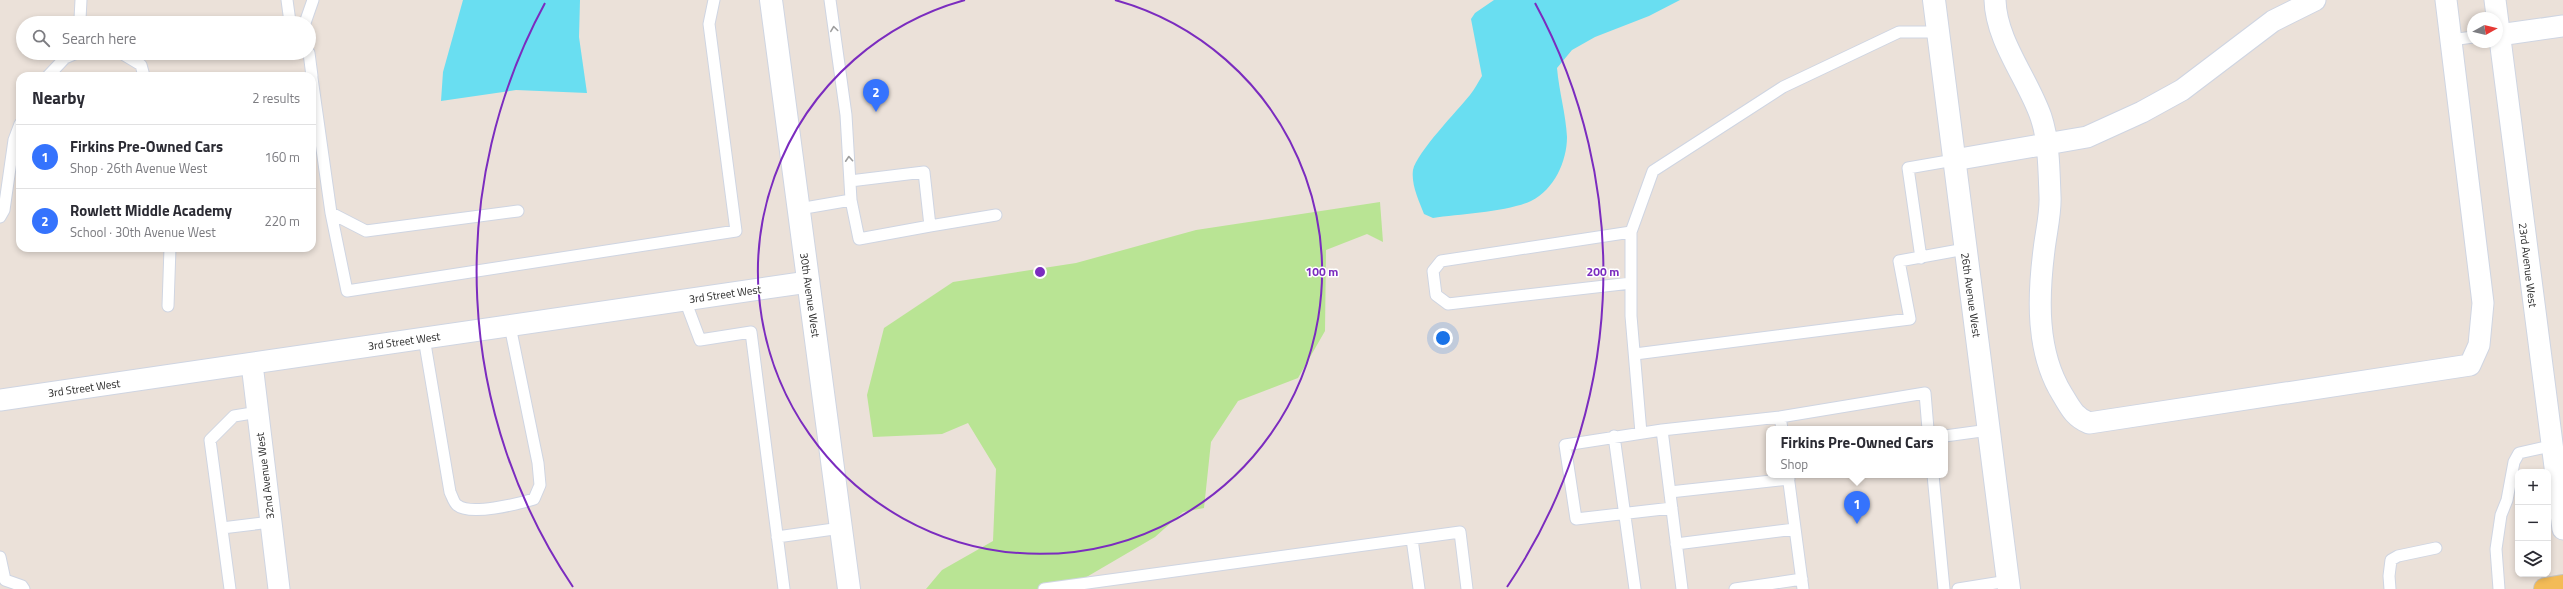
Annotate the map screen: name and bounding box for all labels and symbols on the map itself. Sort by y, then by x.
north arrow [2467,12,2503,48]
one-way arrow [830,26,839,33]
pin: 2 [863,79,889,112]
one-way arrow [844,156,853,162]
street label: 23rd Avenue West [2515,222,2541,308]
street label: 30th Avenue West [796,252,824,339]
street label: 26th Avenue West [1957,252,1985,339]
text: 100 m [1306,262,1338,281]
text: 200 m [1587,262,1619,281]
centre of rings [1033,265,1047,279]
street label: 3rd Street West [688,281,762,307]
street label: 3rd Street West [367,328,441,354]
your location [1433,328,1453,348]
street label: 3rd Street West [47,375,121,401]
street label: 32nd Avenue West [252,432,278,520]
pin: 1 [1844,491,1870,524]

